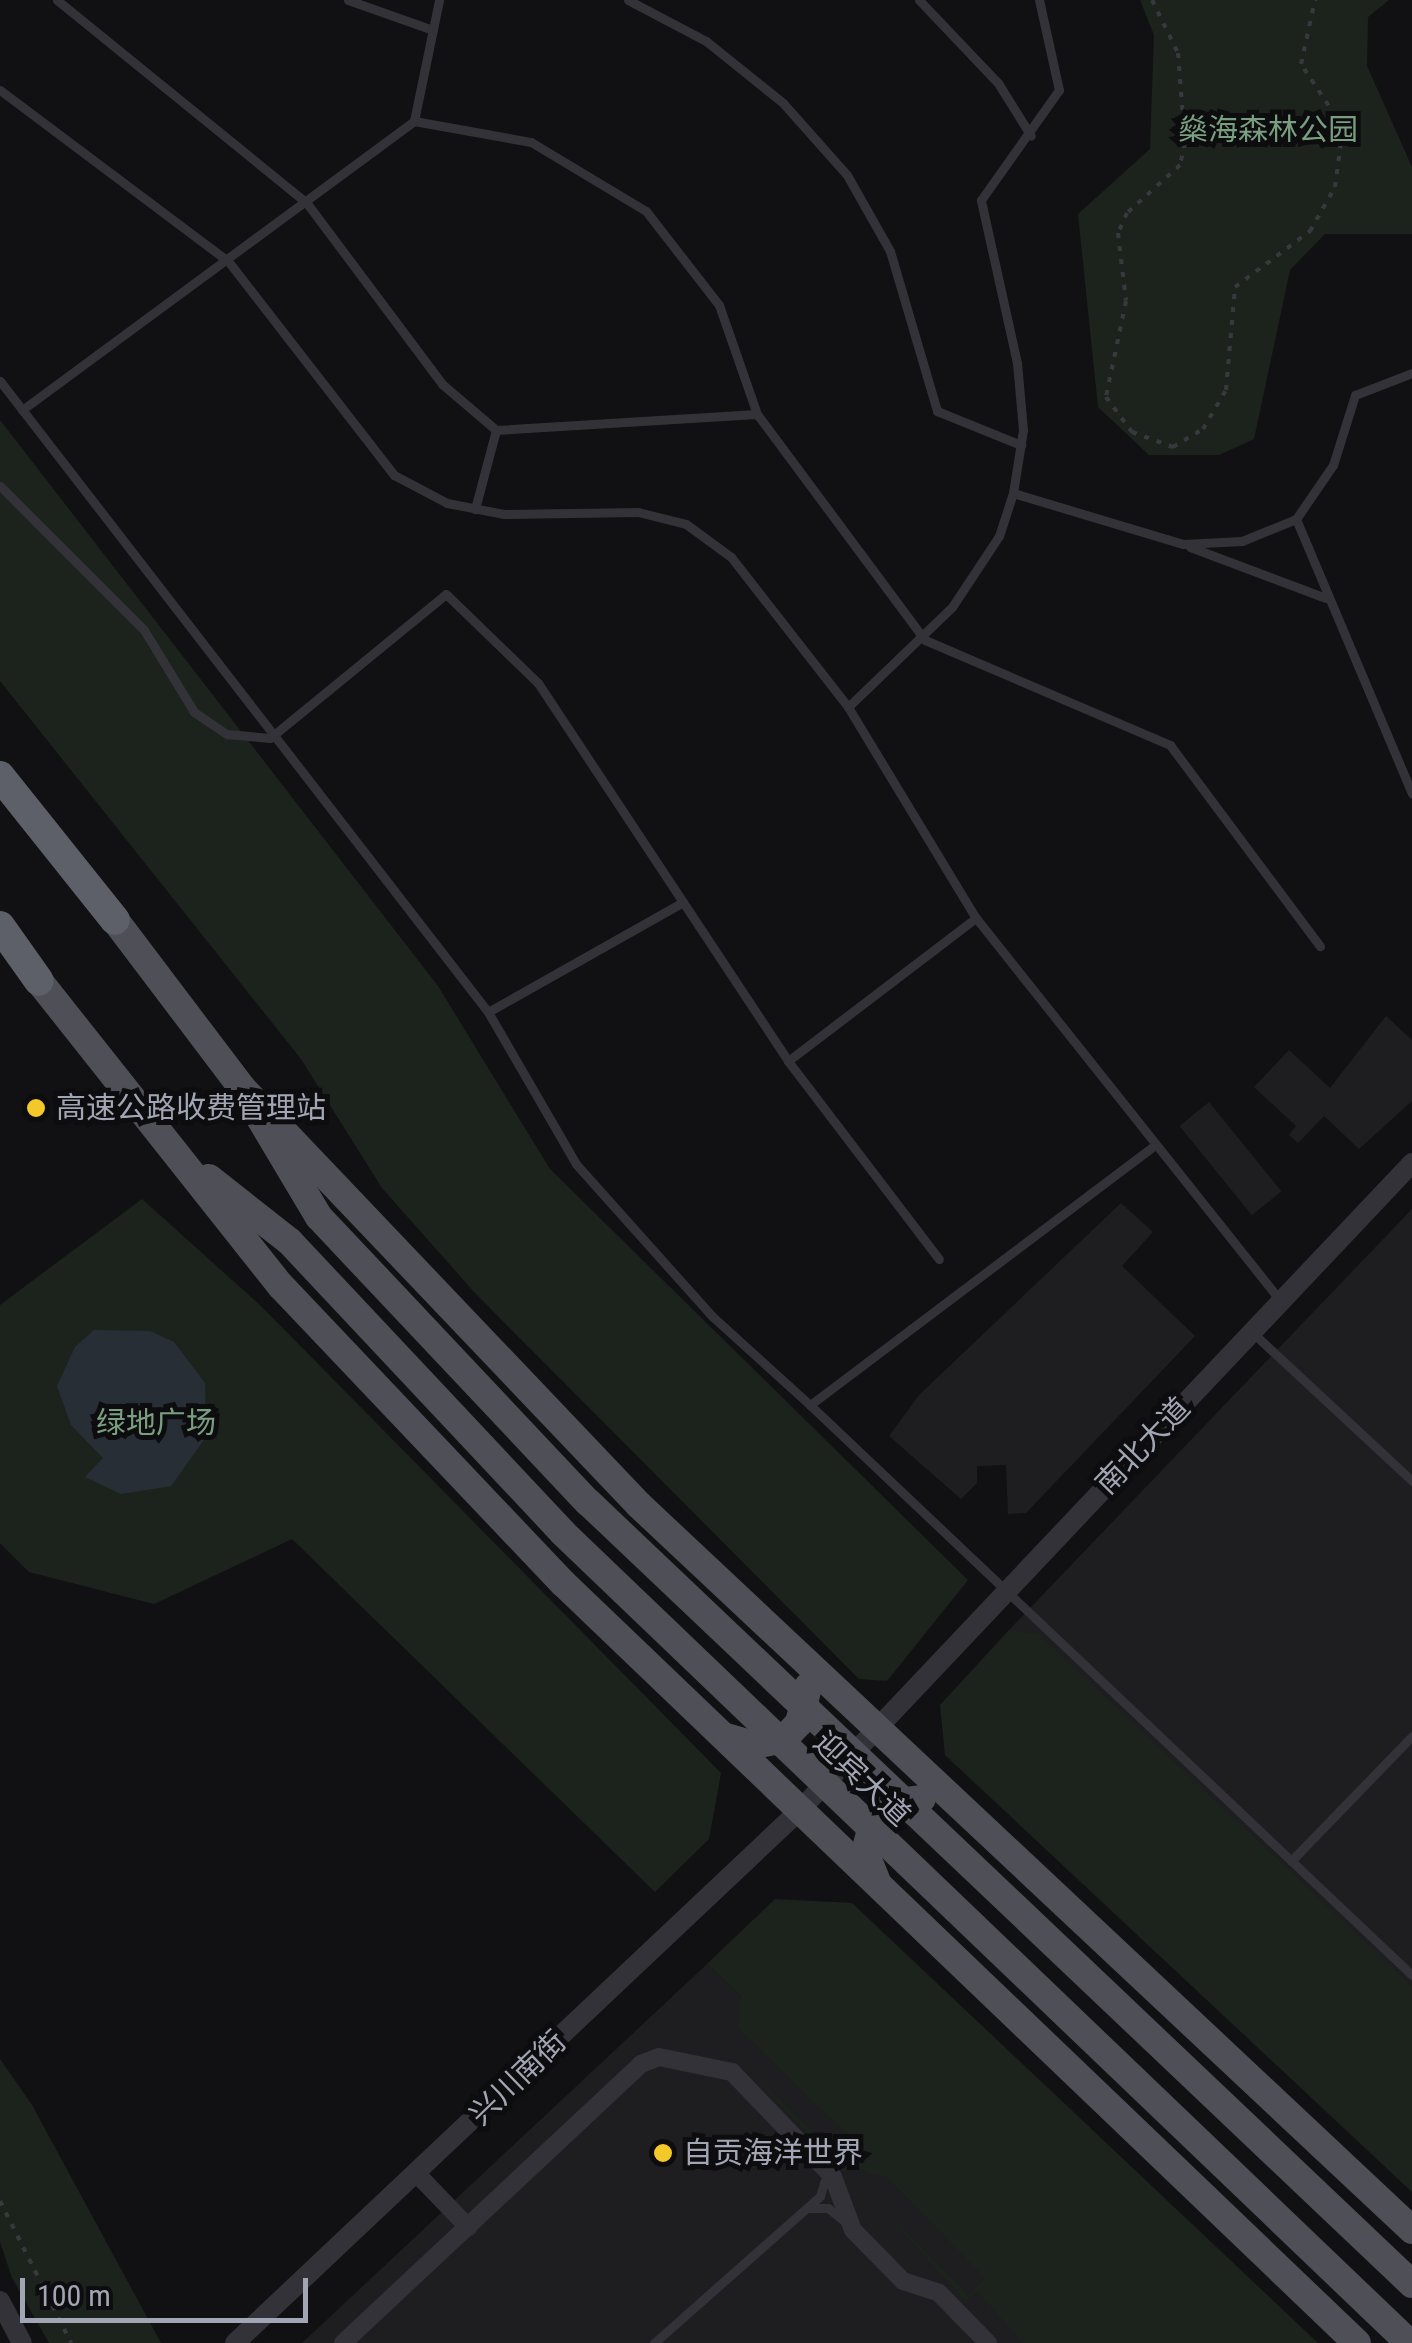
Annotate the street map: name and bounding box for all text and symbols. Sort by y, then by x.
park label: 燊海森林公园 [1178,112,1358,148]
place label: 高速公路收费管理站 [56,1090,326,1126]
marker: 高速公路收费管理站 [25,1097,47,1119]
street label: 南北大道 [1088,1390,1198,1502]
park label: 绿地广场 [96,1405,216,1441]
street label: 迎宾大道 [806,1724,918,1834]
street label: 兴川南街 [462,2023,574,2133]
place label: 自贡海洋世界 [683,2135,863,2171]
marker: 自贡海洋世界 [652,2142,674,2164]
scale bar [25,2258,312,2320]
text: 100 m [37,2278,111,2313]

